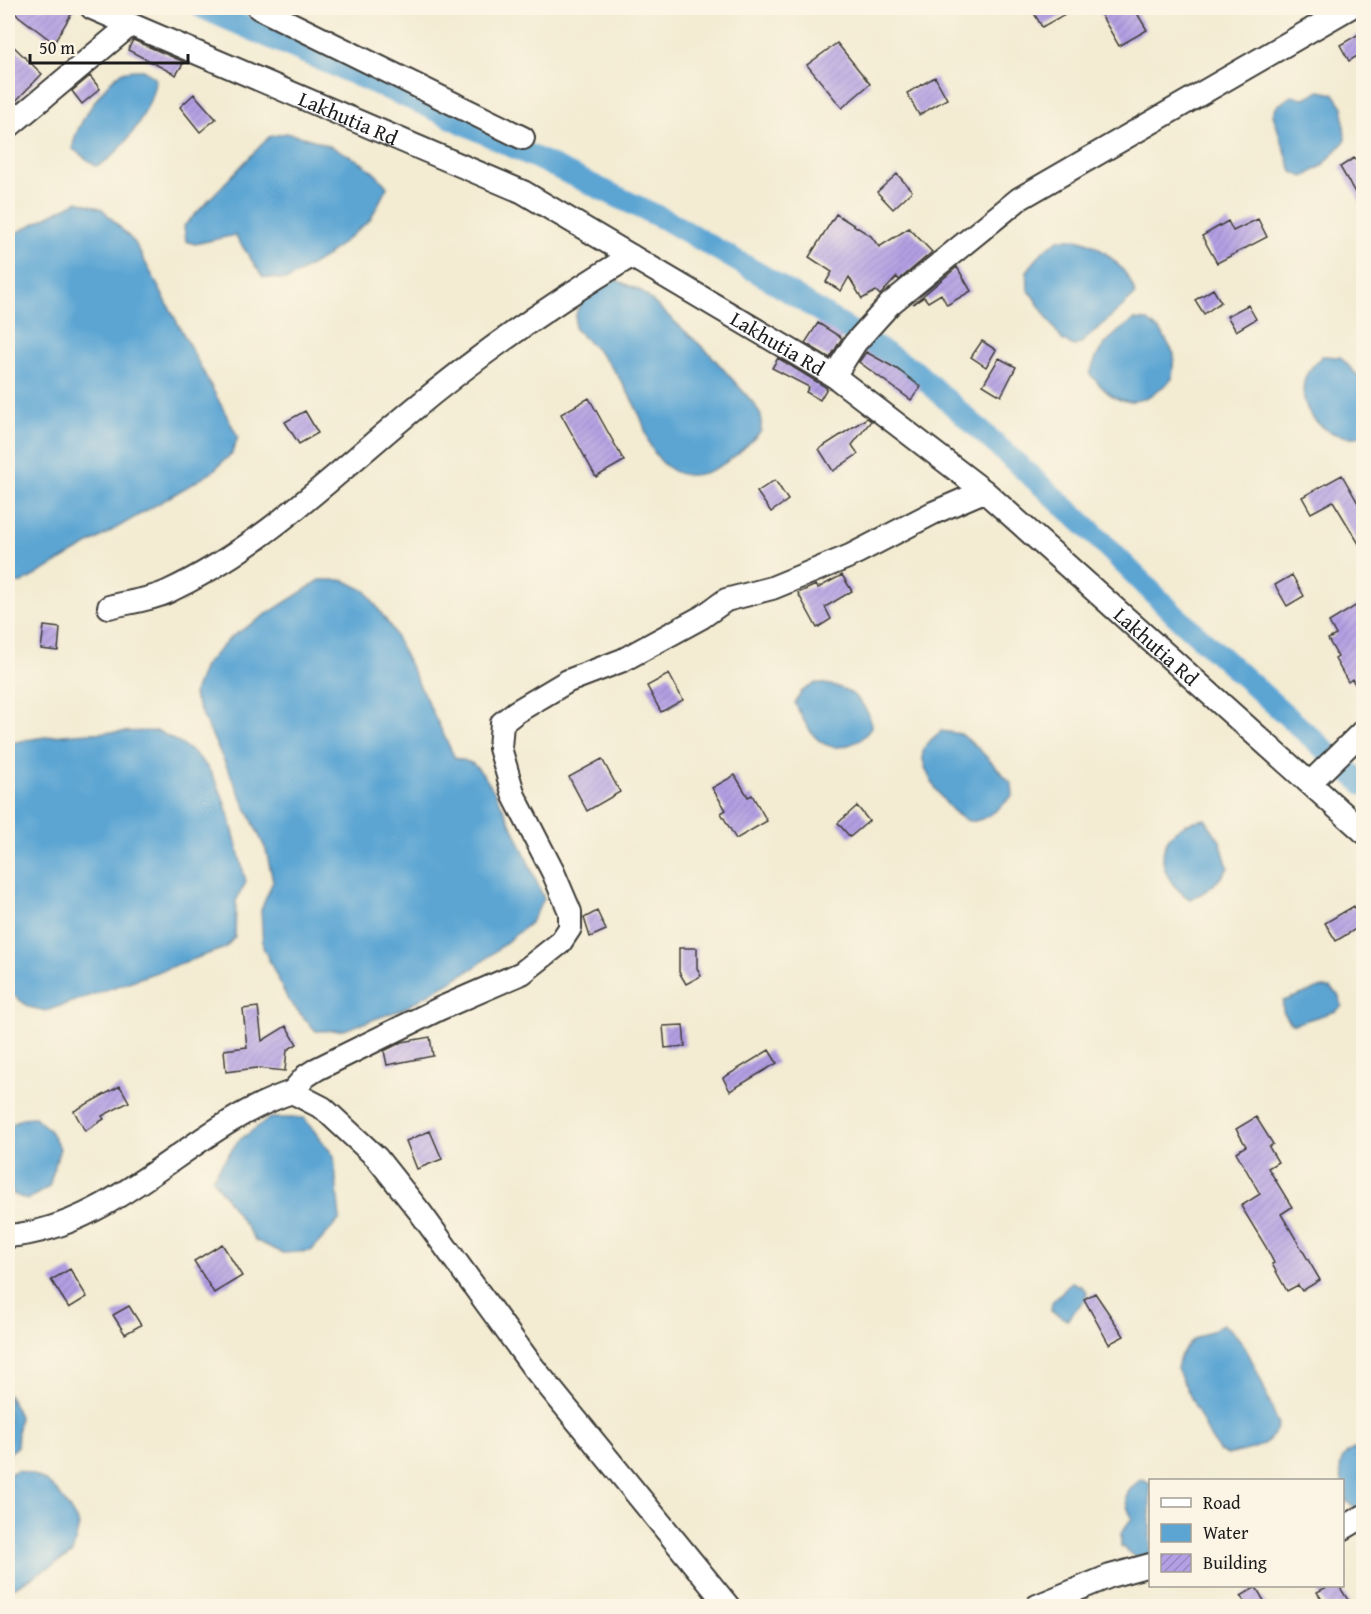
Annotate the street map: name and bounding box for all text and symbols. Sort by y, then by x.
scale bar [30,27,188,65]
text: 50 m [39,34,75,61]
street label: Lakhutia Rd [294,83,404,153]
street label: Lakhutia Rd [725,303,832,383]
street label: Lakhutia Rd [1107,599,1207,693]
legend [1149,1479,1344,1587]
text: Road [1203,1489,1241,1516]
text: Water [1203,1519,1249,1546]
text: Building [1203,1549,1267,1576]

